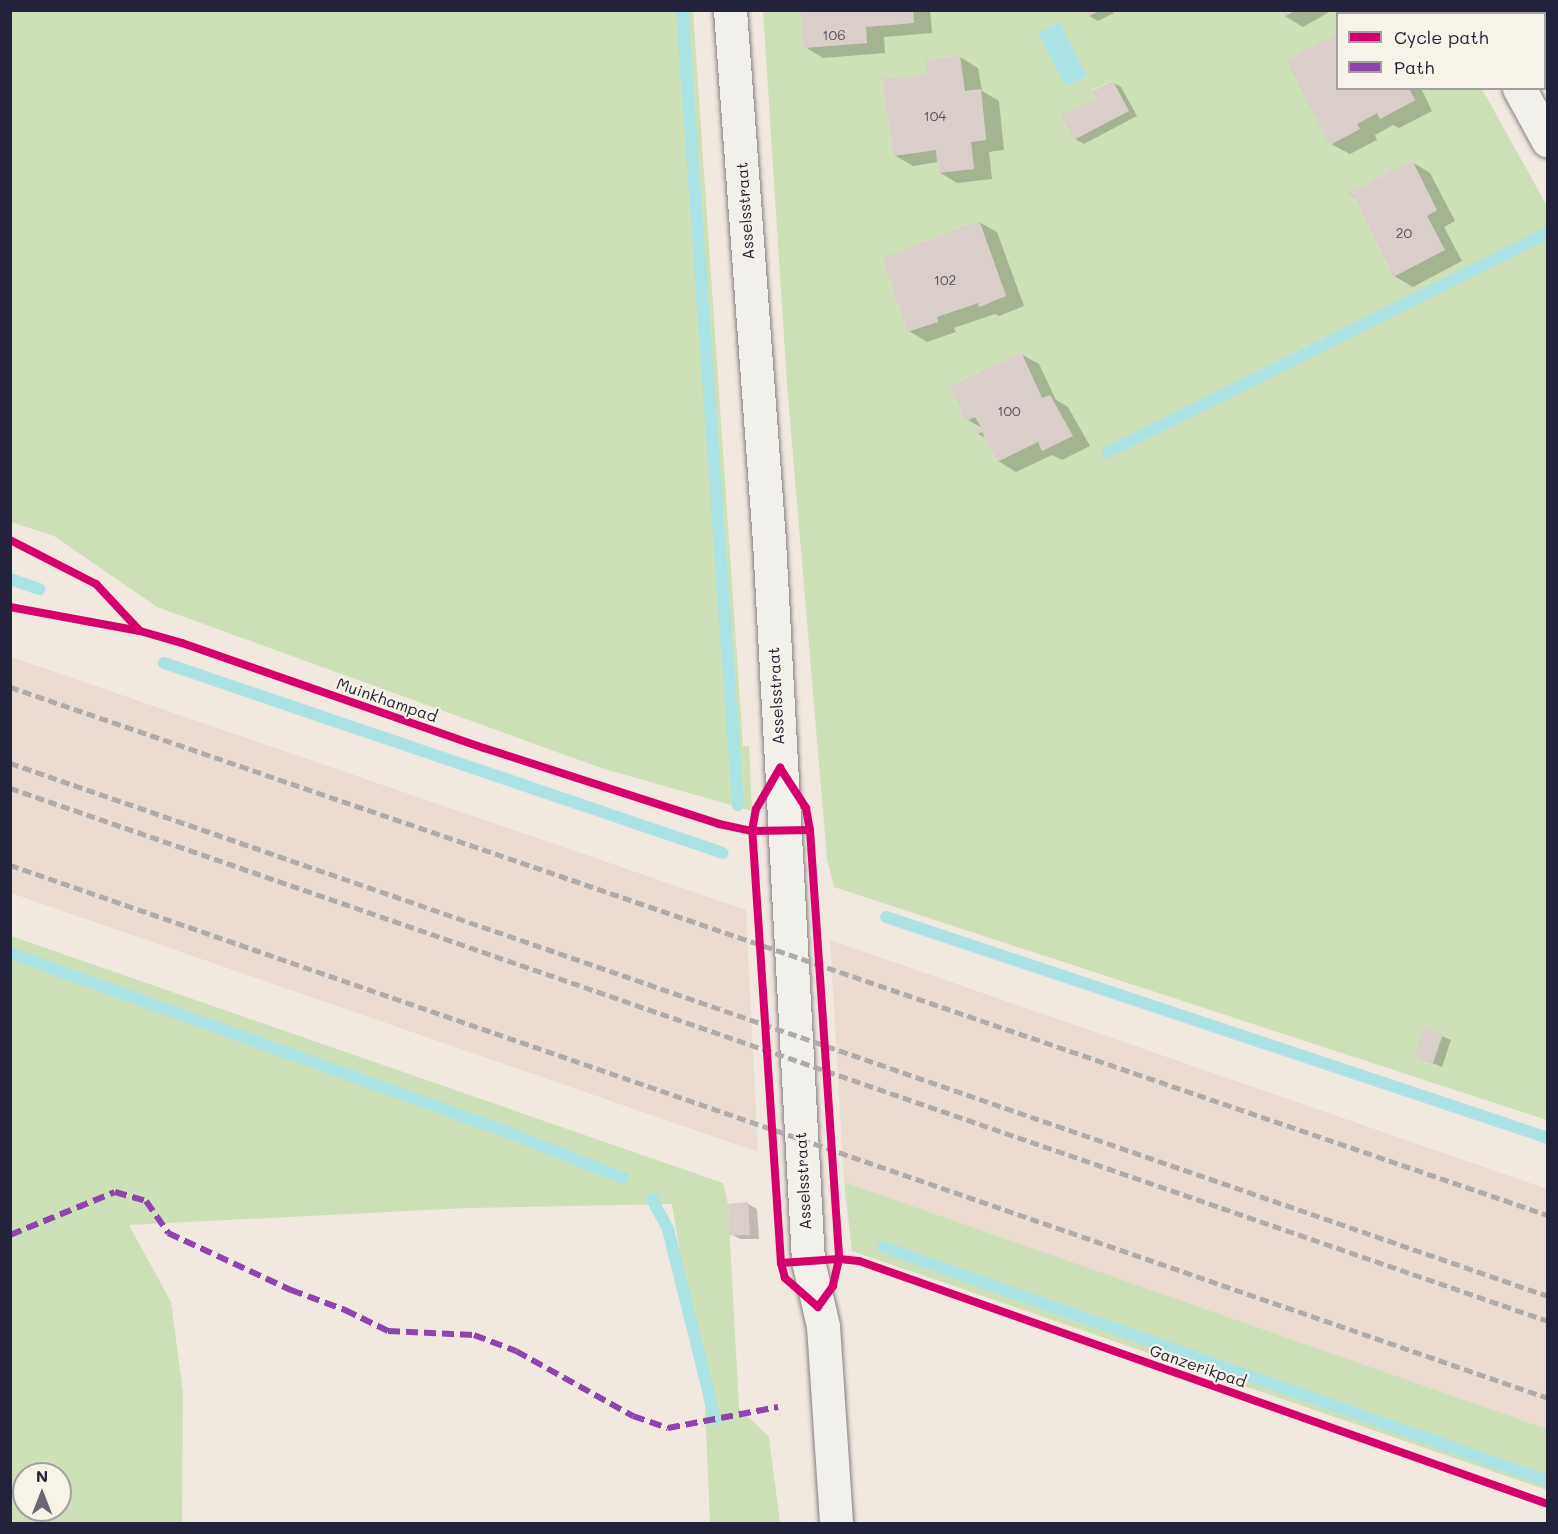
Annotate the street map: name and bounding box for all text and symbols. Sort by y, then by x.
legend [1336,12,1546,90]
text: Cycle path [1394,25,1489,49]
house number: 106 [822,27,846,43]
text: Path [1394,55,1434,79]
house number: 104 [923,108,947,124]
street label: Asselsstraat [732,161,758,261]
house number: 20 [1396,225,1412,241]
house number: 102 [934,272,956,288]
house number: 100 [997,403,1021,419]
street label: Asselsstraat [764,646,788,746]
street label: Muinkhampad [334,674,440,726]
street label: Asselsstraat [791,1131,815,1231]
street label: Ganzerikpad [1147,1340,1249,1392]
north arrow [12,1462,72,1522]
text: N [36,1465,48,1486]

